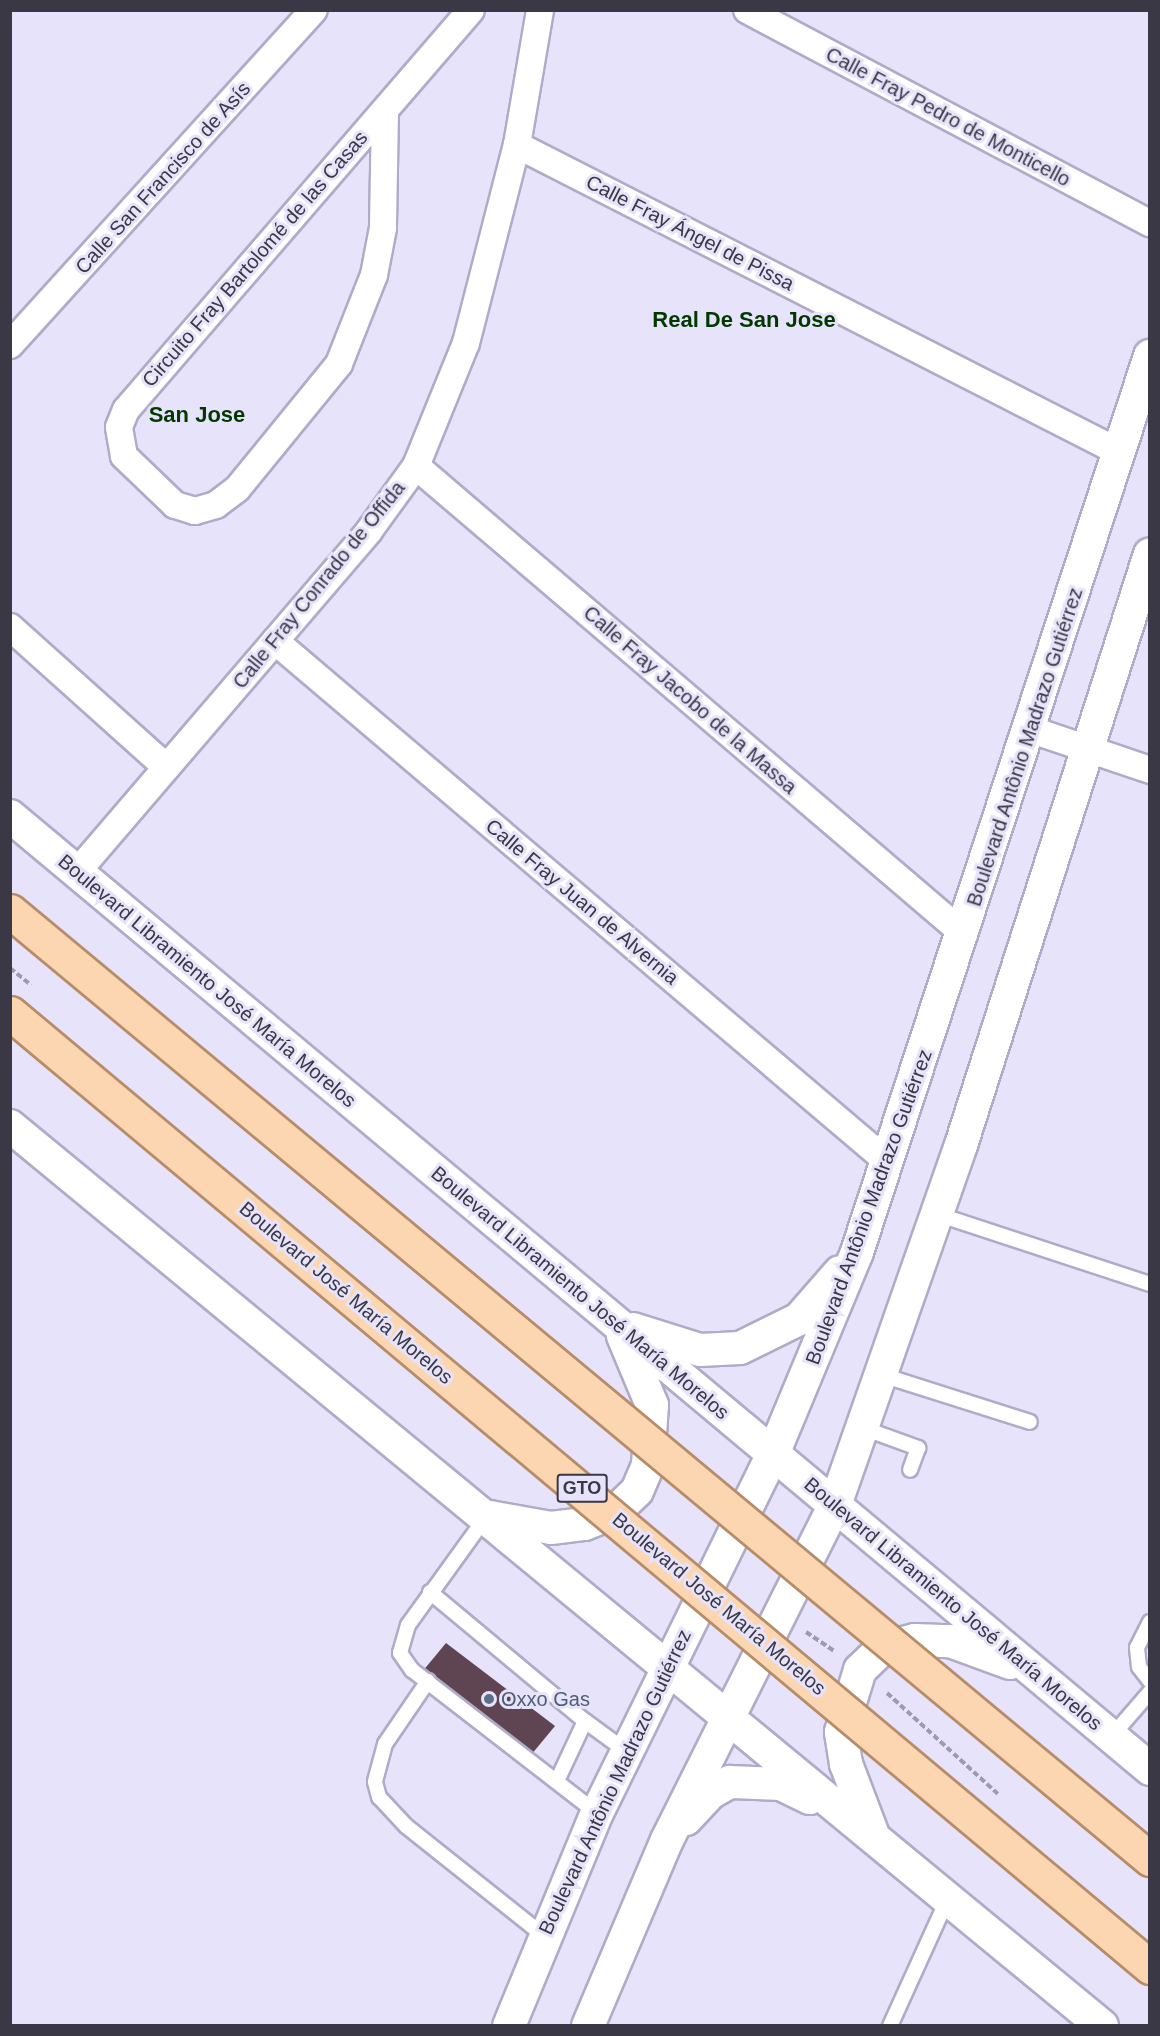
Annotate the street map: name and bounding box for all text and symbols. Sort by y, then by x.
street label: Calle Fray Pedro de Monticello [822,42,1074,192]
street label: Calle San Francisco de Asís [70,77,256,279]
street label: Circuito Fray Bartolomé de las Casas [137,126,373,392]
street label: Calle Fray Ángel de Pissa [582,170,798,296]
district label: Real De San Jose [652,307,836,333]
district label: San Jose [149,402,245,428]
street label: Calle Fray Conrado de Offida [228,477,410,693]
street label: Boulevard Antônio Madrazo Gutiérrez [962,584,1088,910]
street label: Calle Fray Jacobo de la Massa [579,601,801,799]
street label: Calle Fray Juan de Alvernia [480,814,684,990]
street label: Boulevard Libramiento José María Morelos [53,849,361,1113]
street label: Boulevard Antônio Madrazo Gutiérrez [801,1046,937,1368]
street label: Boulevard Libramiento José María Morelos [426,1161,734,1425]
street label: Boulevard José María Morelos [234,1197,458,1389]
street label: Boulevard Libramiento José María Morelos [799,1472,1107,1736]
road number: GTO [556,1473,608,1503]
street label: Boulevard José María Morelos [607,1508,831,1700]
street label: Boulevard Antônio Madrazo Gutiérrez [533,1625,697,1939]
place label: Oxxo Gas [501,1687,590,1711]
marker: Oxxo Gas [482,1692,496,1706]

